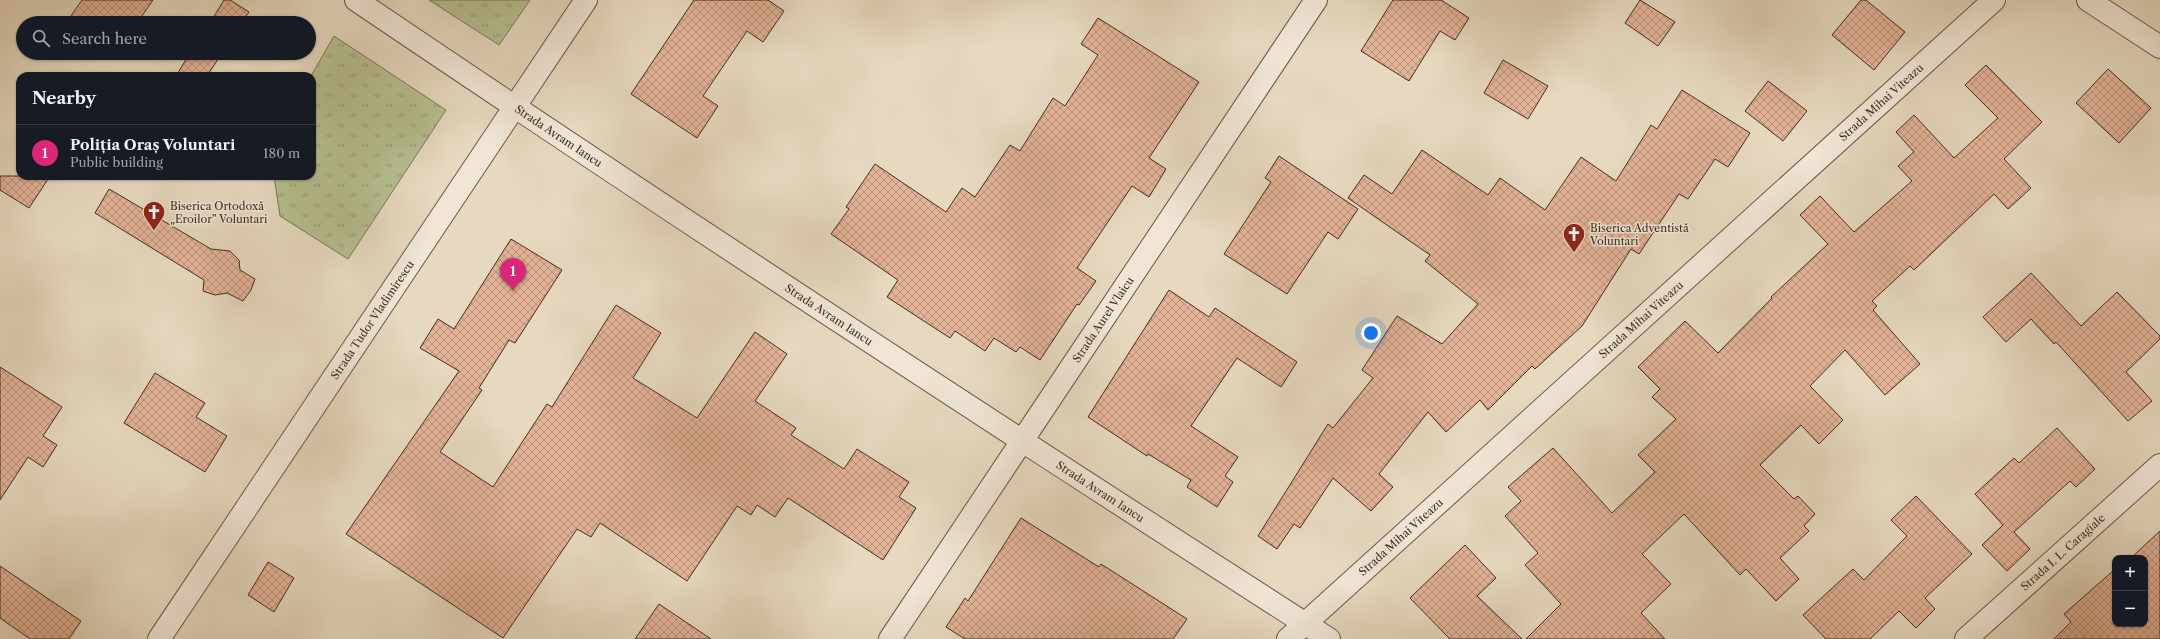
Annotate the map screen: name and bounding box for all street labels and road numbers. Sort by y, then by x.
street label: Strada Mihai Viteazu [1836,60,1926,144]
street label: Strada Avram Iancu [512,102,605,170]
street label: Strada Tudor Vladimirescu [328,257,417,382]
street label: Strada Aurel Vlaicu [1069,274,1137,365]
street label: Strada Mihai Viteazu [1596,278,1686,361]
street label: Strada Avram Iancu [782,281,876,349]
street label: Strada Avram Iancu [1054,458,1147,525]
street label: Strada Mihai Viteazu [1356,495,1446,579]
street label: Strada I. L. Caragiale [2018,511,2108,594]

